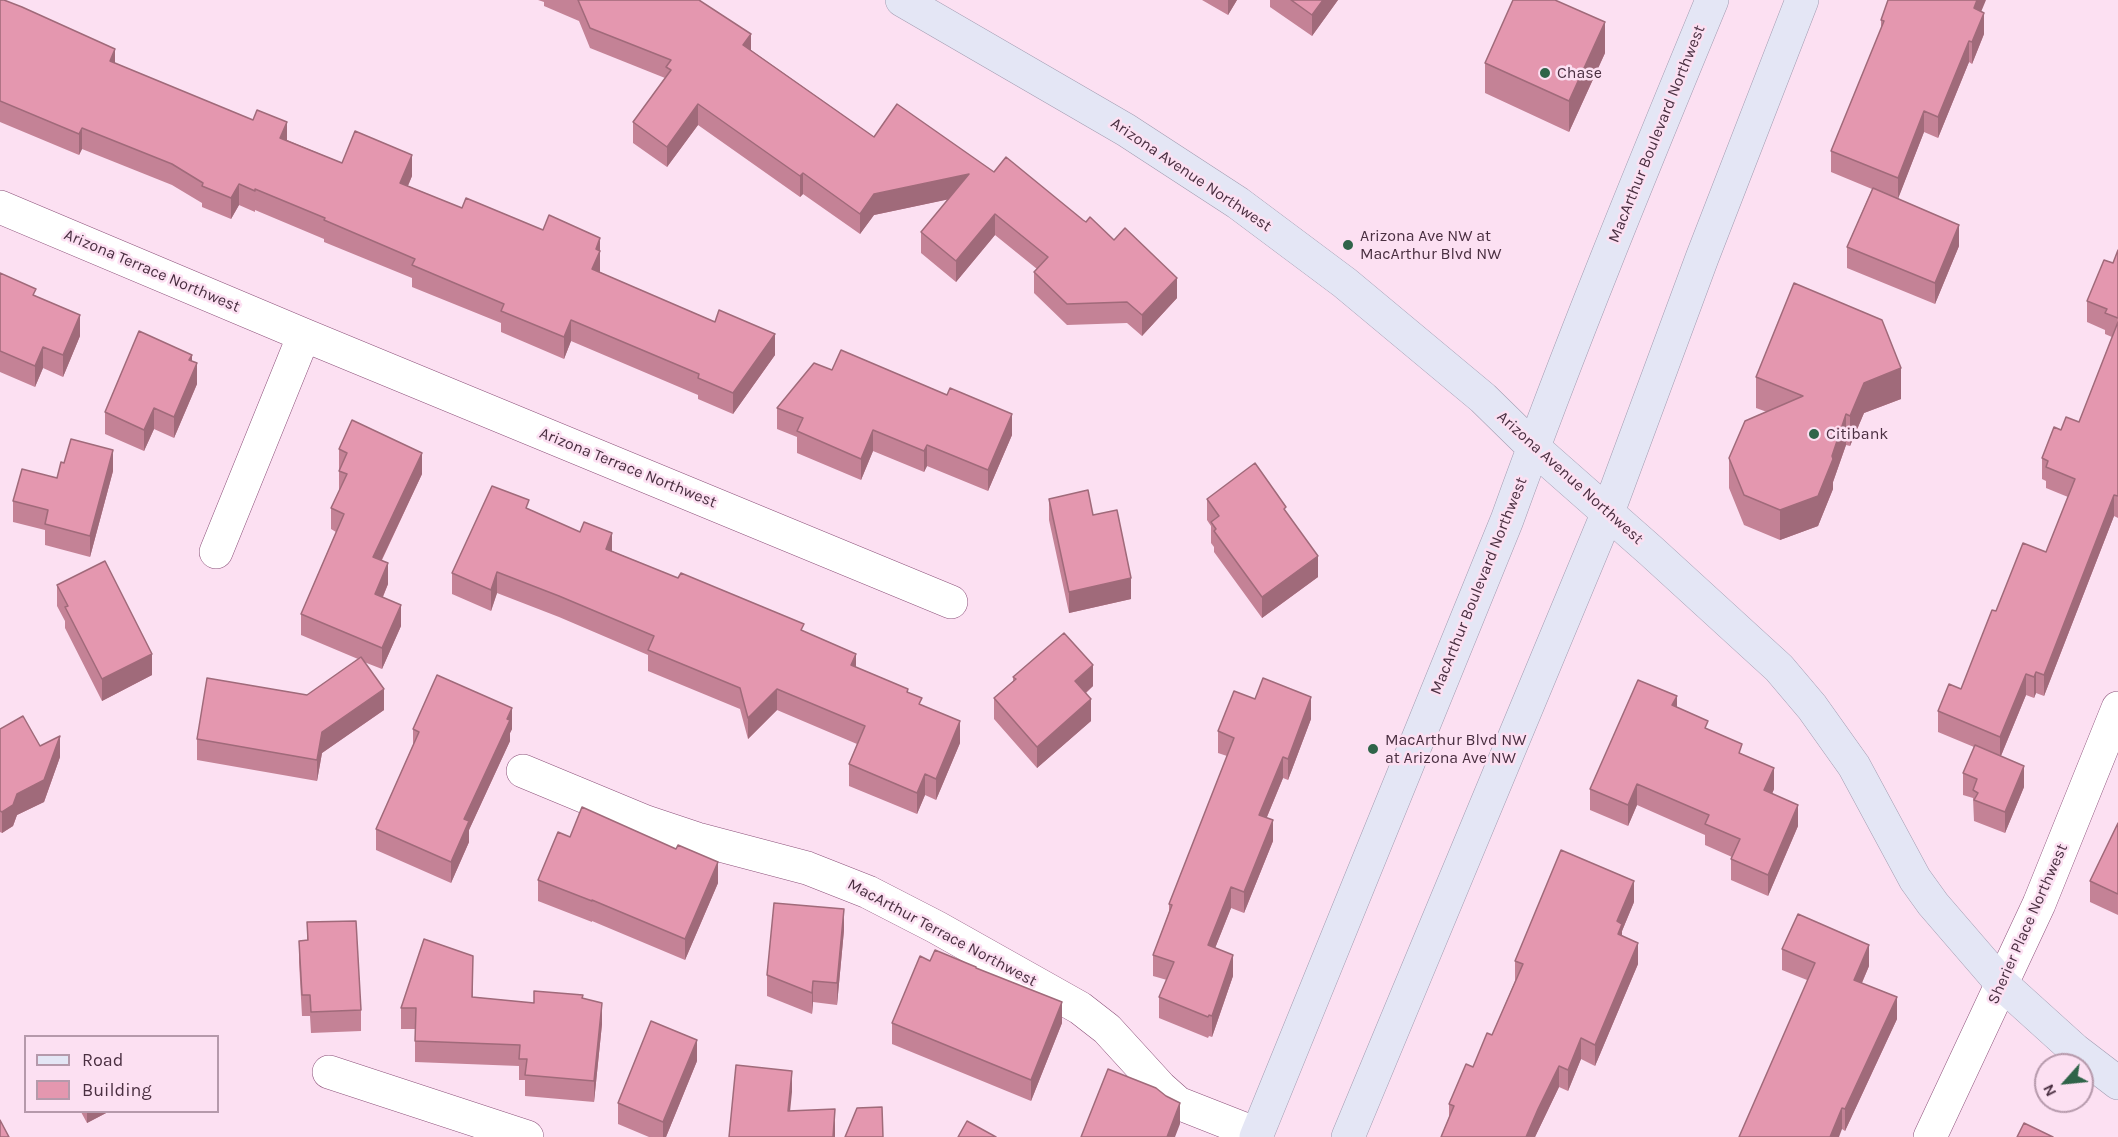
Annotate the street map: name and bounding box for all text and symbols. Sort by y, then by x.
street label: MacArthur Boulevard Northwest [1604,22,1710,246]
place label: Chase [1557,63,1602,83]
marker: Chase [1538,66,1552,80]
street label: Arizona Avenue Northwest [1107,114,1275,236]
street label: Arizona Terrace Northwest [61,225,243,317]
place label: Arizona Ave NW at MacArthur Blvd NW [1360,226,1502,264]
marker: Arizona Ave NW at MacArthur Blvd NW [1341,238,1355,252]
street label: Arizona Avenue Northwest [1493,407,1647,549]
street label: Arizona Terrace Northwest [537,424,719,512]
place label: Citibank [1826,424,1888,444]
marker: Citibank [1807,427,1821,441]
street label: MacArthur Boulevard Northwest [1426,474,1532,698]
place label: MacArthur Blvd NW at Arizona Ave NW [1385,730,1527,768]
marker: MacArthur Blvd NW at Arizona Ave NW [1366,742,1380,756]
street label: Sherier Place Northwest [1984,841,2072,1007]
street label: MacArthur Terrace Northwest [844,875,1040,991]
legend [24,1035,219,1113]
text: Road [82,1049,123,1071]
north arrow [2034,1053,2094,1113]
text: Building [82,1079,152,1101]
text: N [2038,1081,2060,1100]

